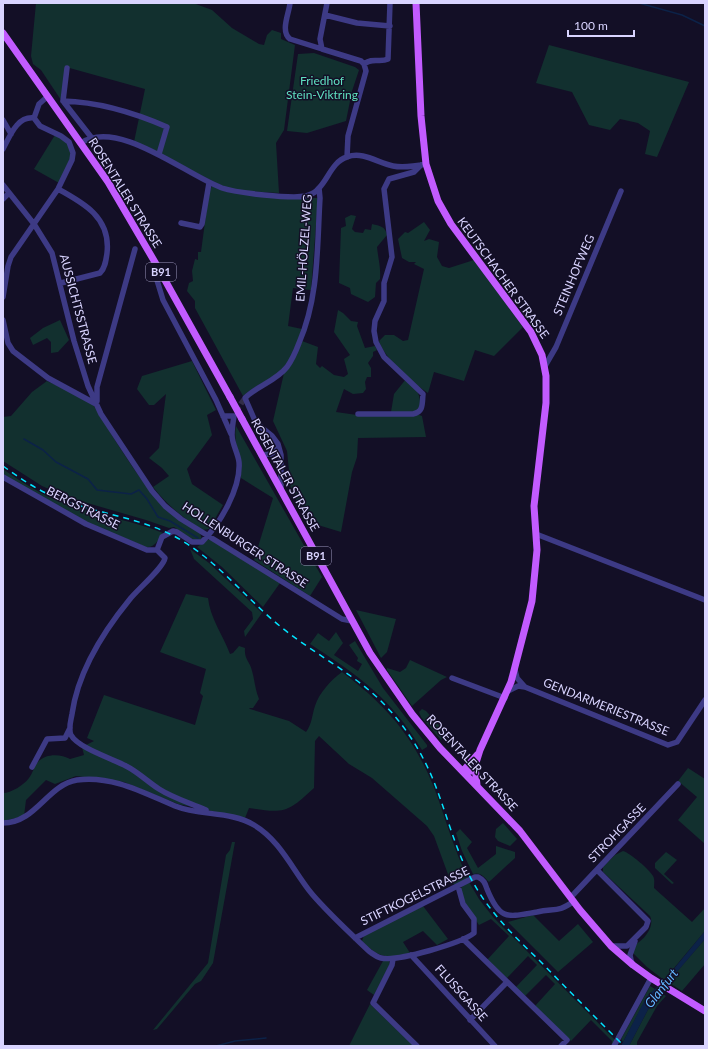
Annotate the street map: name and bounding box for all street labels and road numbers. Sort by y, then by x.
street label: ROSENTALER STRASSE [85,135,165,251]
street label: EMIL-HÖLZEL-WEG [292,193,315,302]
street label: KEUTSCHACHER STRASSE [454,214,552,341]
street label: STEINHOFWEG [550,232,597,318]
street label: AUSSICHTSSTRASSE [57,252,100,365]
road number: B91 [146,263,176,281]
street label: ROSENTALER STRASSE [248,416,323,534]
street label: BERGSTRASSE [44,483,122,532]
street label: HOLLENBURGER STRASSE [180,498,311,591]
road number: B91 [301,547,331,565]
street label: GENDARMERIESTRASSE [541,674,671,739]
street label: ROSENTALER STRASSE [424,711,521,814]
street label: STROHGASSE [585,800,649,865]
street label: STIFTKOGELSTRASSE [358,863,472,928]
street label: FLUSSGASSE [432,961,491,1024]

